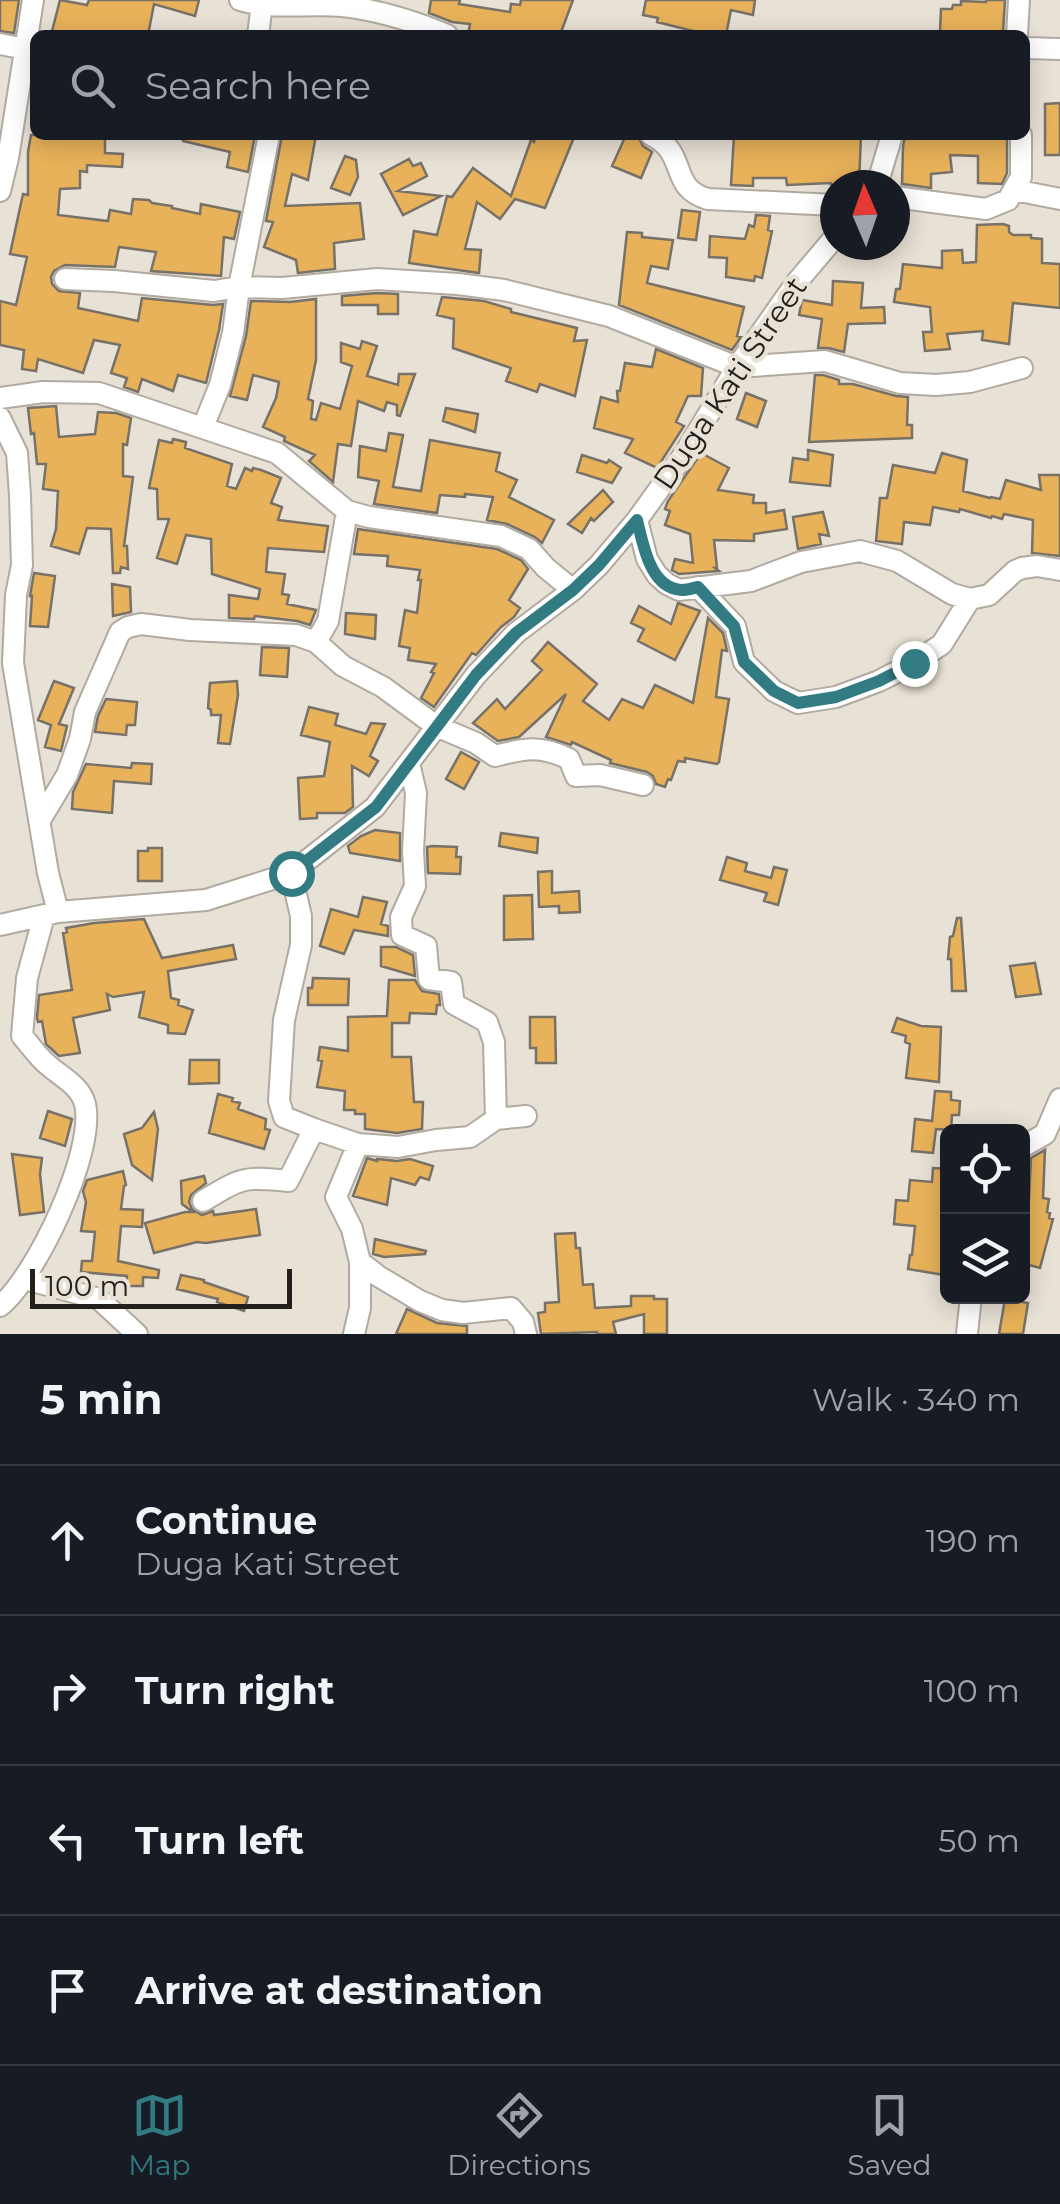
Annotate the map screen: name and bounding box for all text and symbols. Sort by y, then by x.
search box [30,30,1030,140]
icon: search [65,58,120,113]
text: Search here [145,62,371,109]
north arrow [820,170,910,260]
street label: Duga Kati Street [645,270,815,496]
route end [892,641,938,687]
route start [269,851,315,897]
map controls [940,1124,1030,1304]
button: locate [940,1124,1030,1214]
button: layers [940,1214,1030,1304]
scale bar [30,1264,292,1308]
text: 100 m [45,1269,129,1303]
text: 5 min [40,1373,163,1425]
text: Walk · 340 m [812,1380,1020,1419]
text: Continue [135,1497,317,1544]
icon: ahead [40,1513,95,1568]
text: 190 m [925,1521,1020,1560]
text: Duga Kati Street [135,1544,400,1583]
icon: right [40,1663,95,1718]
text: Turn right [135,1667,334,1714]
text: 100 m [924,1671,1020,1710]
icon: left [40,1813,95,1868]
text: Turn left [135,1817,304,1864]
text: 50 m [938,1821,1020,1860]
icon: arrive [40,1963,95,2018]
text: Arrive at destination [135,1967,543,2014]
tab: Map [128,2088,191,2182]
tab: Directions [447,2088,591,2182]
tab: Saved [847,2088,932,2182]

